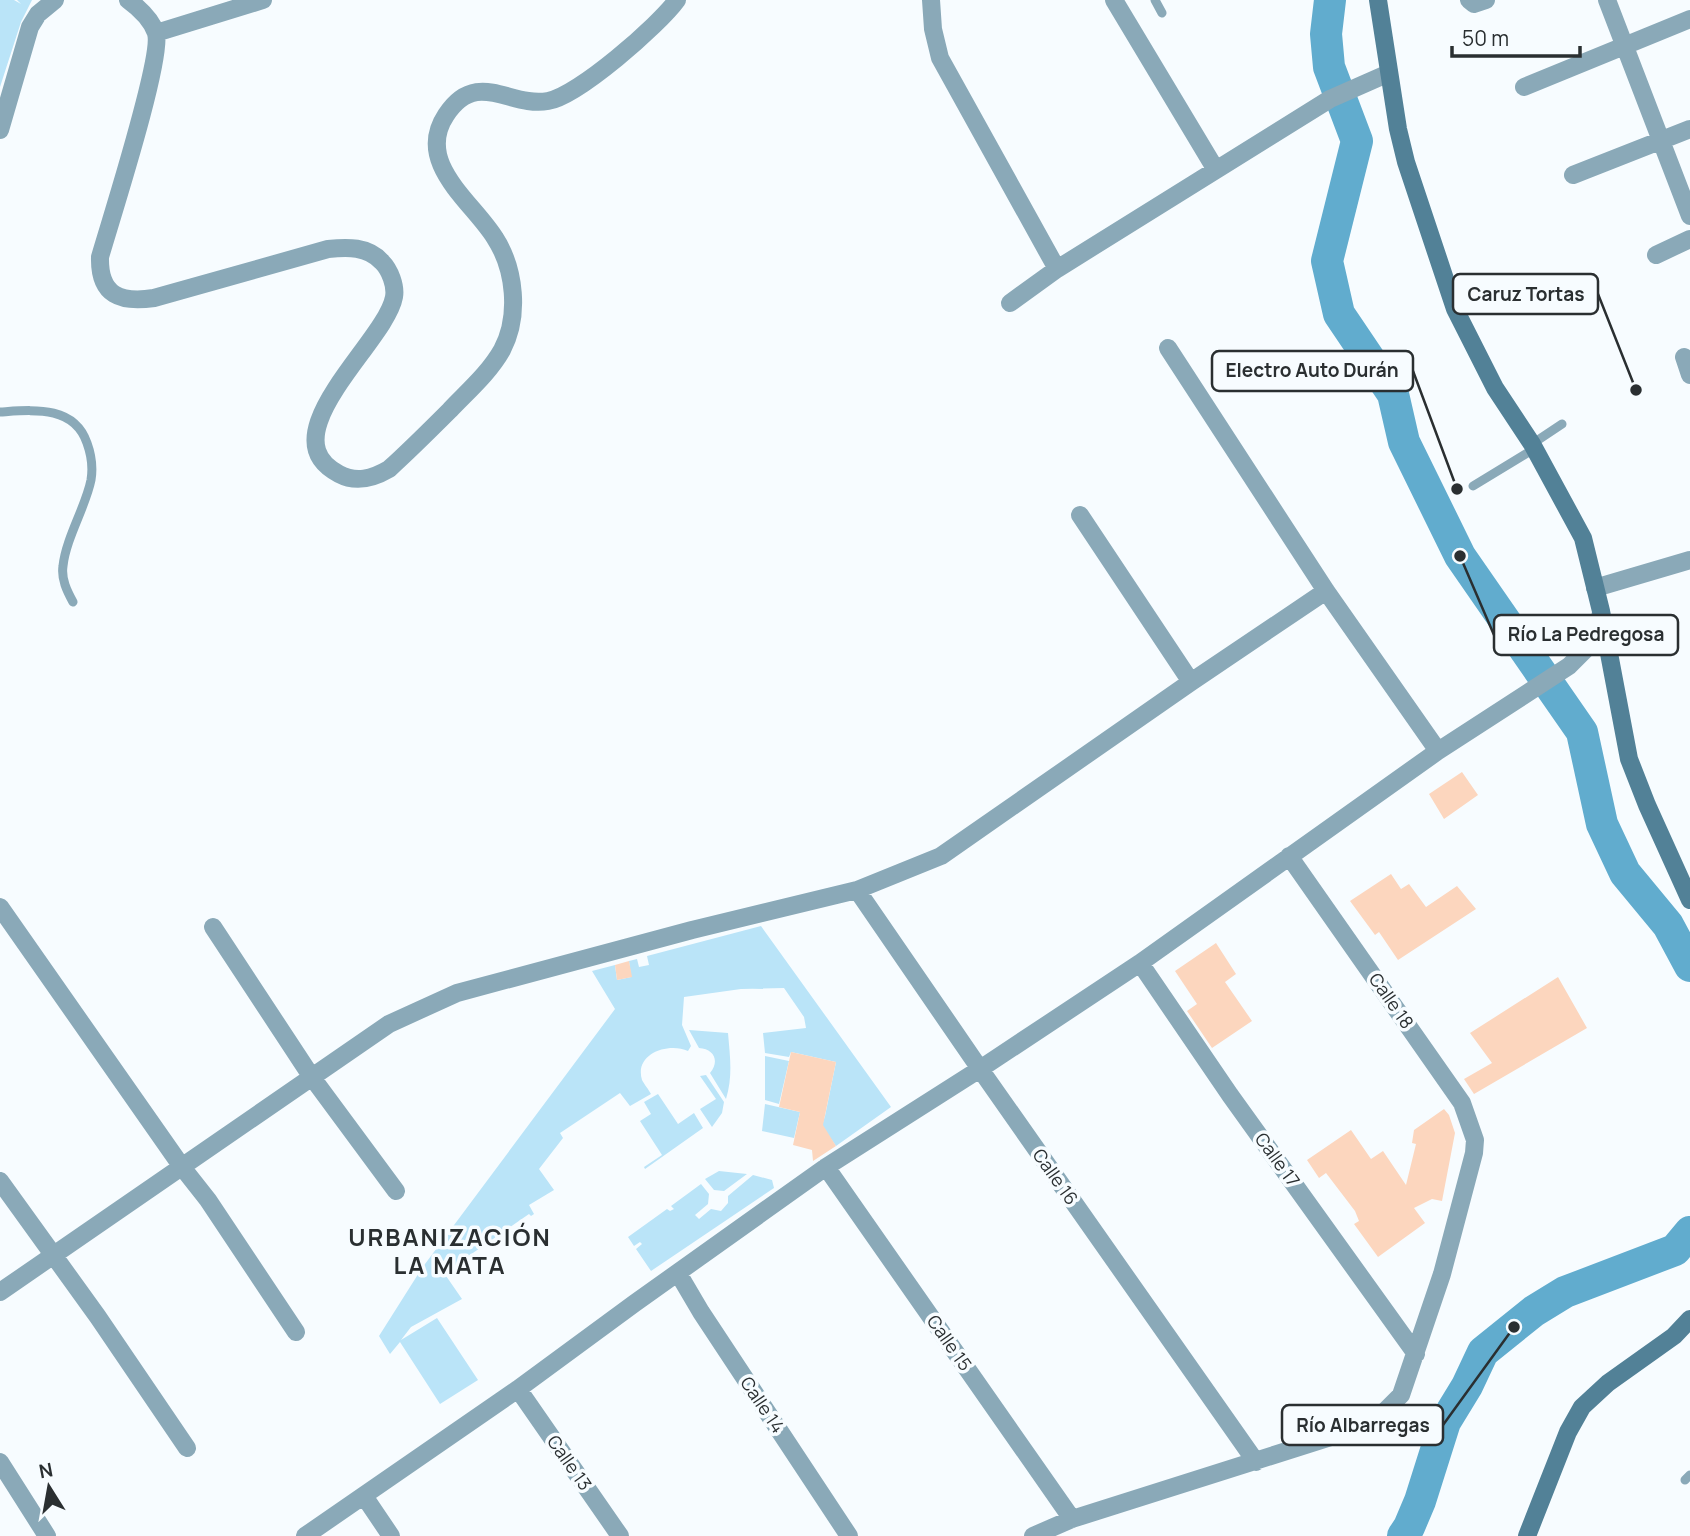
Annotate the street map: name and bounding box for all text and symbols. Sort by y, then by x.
scale bar [1452,14,1580,58]
text: 50 m [1462,24,1509,52]
callout: Caruz Tortas [1453,274,1598,314]
text: Caruz Tortas [1467,281,1585,307]
callout: Electro Auto Durán [1212,351,1413,391]
text: Electro Auto Durán [1225,357,1399,383]
callout: Río La Pedregosa [1494,615,1678,655]
text: Río La Pedregosa [1508,621,1664,647]
street label: Calle 18 [1364,968,1420,1033]
street label: Calle 17 [1250,1127,1306,1191]
street label: Calle 16 [1028,1143,1084,1209]
district label: URBANIZACIÓN LA MATA [348,1220,552,1281]
street label: Calle 15 [922,1310,978,1375]
street label: Calle 14 [735,1372,790,1437]
callout: Río Albarregas [1282,1405,1443,1445]
text: Río Albarregas [1296,1412,1430,1438]
street label: Calle 13 [542,1430,598,1495]
north arrow [14,1452,84,1522]
text: N [37,1456,55,1484]

